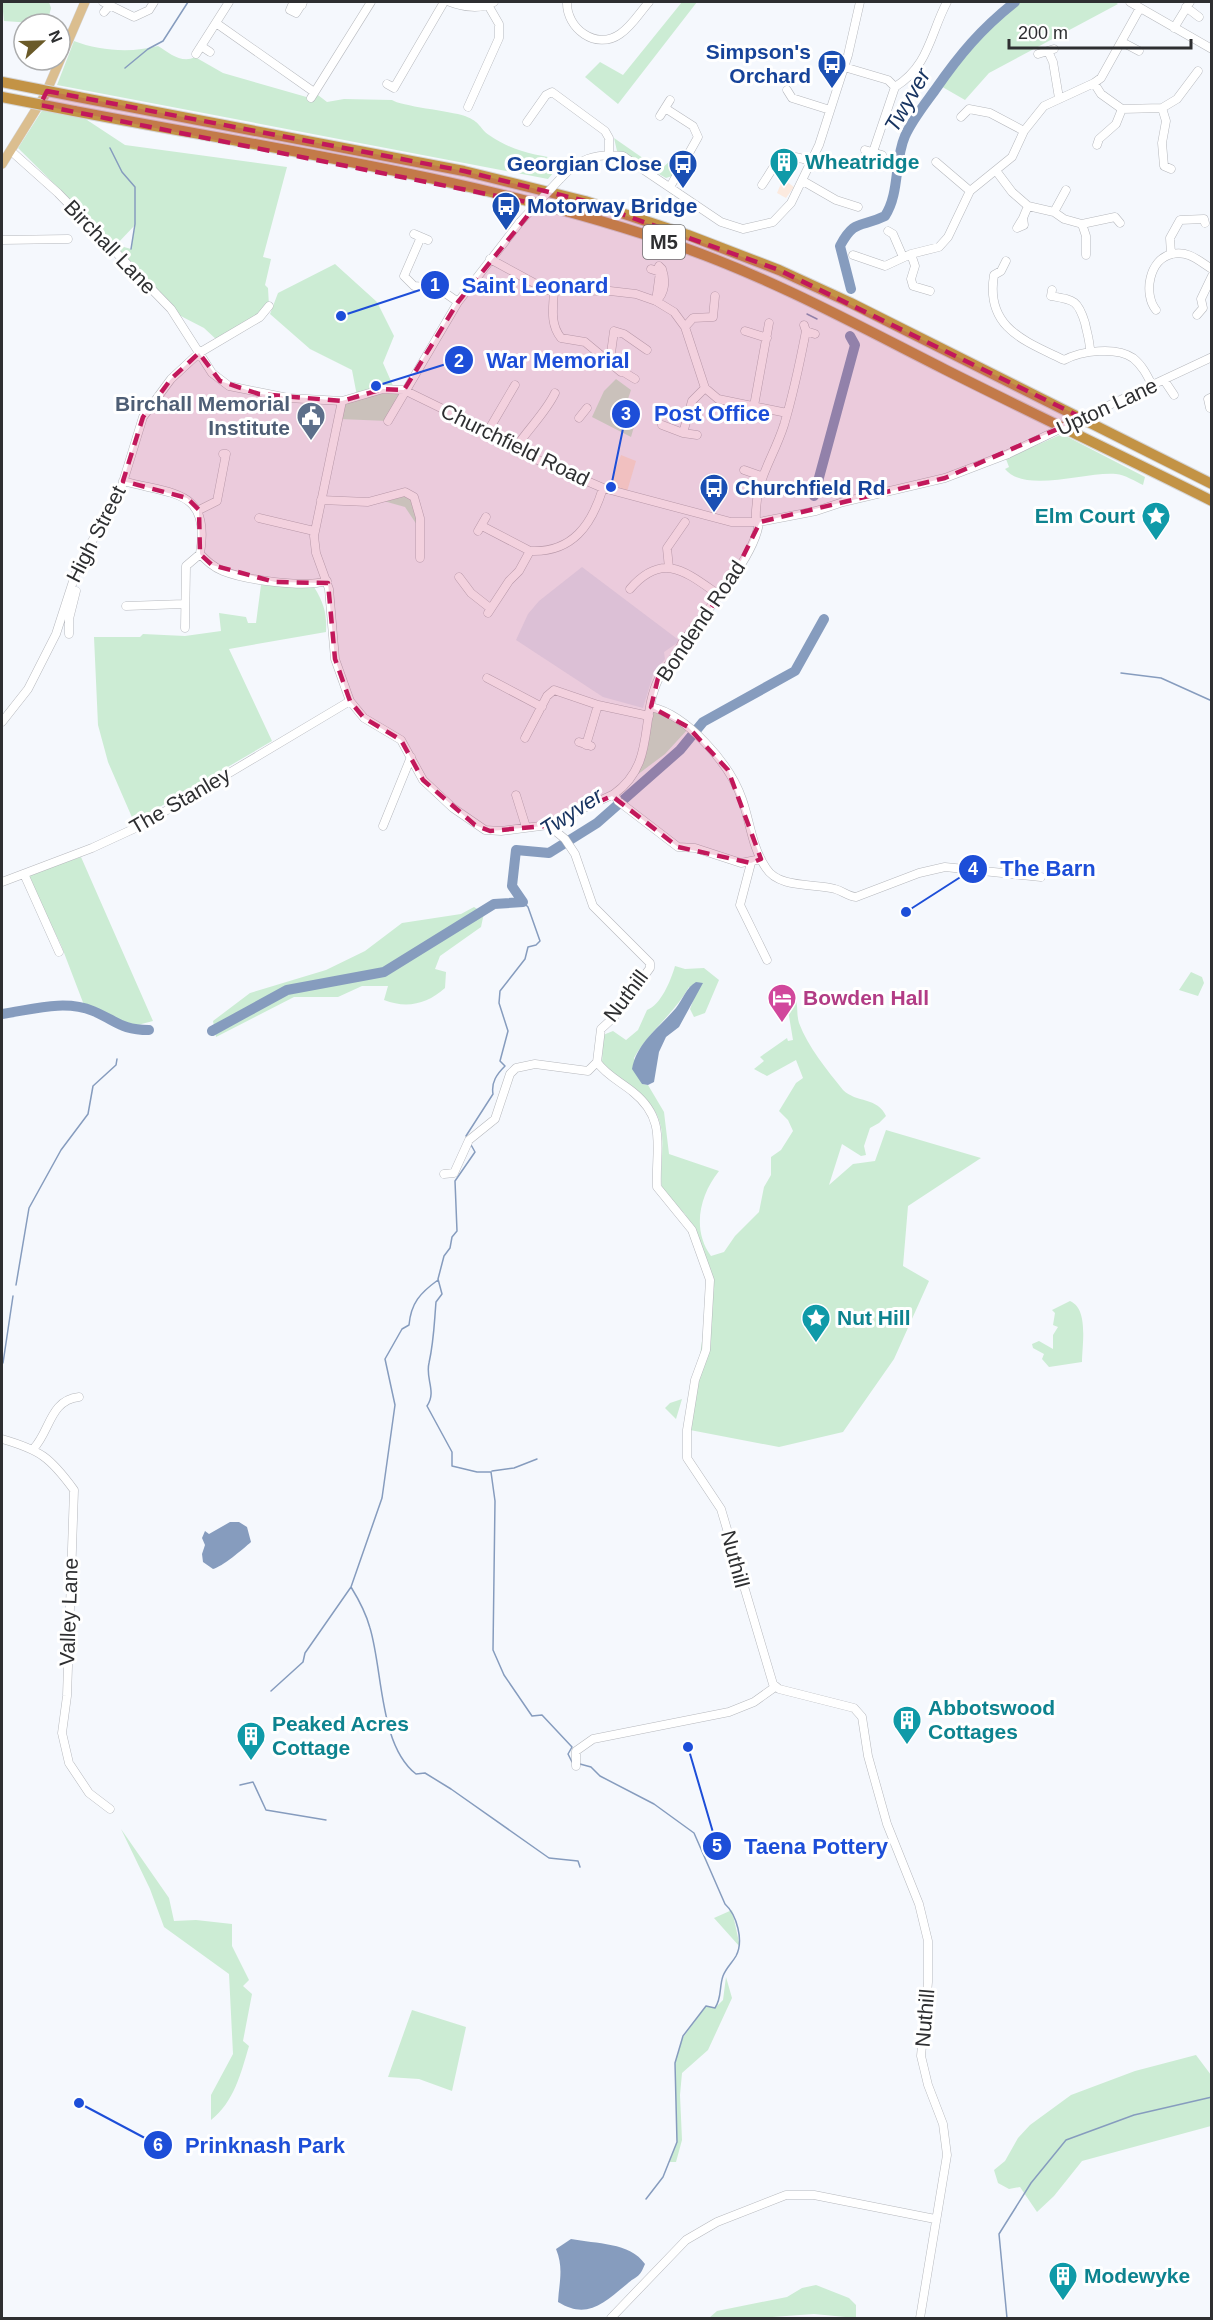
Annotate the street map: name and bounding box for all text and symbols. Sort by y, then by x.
north arrow [12,12,72,72]
scale bar [1009,12,1190,50]
text: 200 m [1018,23,1068,43]
text: N [45,28,65,45]
place label: Simpson's Orchard [706,40,811,87]
bus stop icon: Simpson's Orchard [816,48,848,90]
water label: Twyver [879,63,936,136]
building icon: Wheatridge [768,146,800,188]
bus stop icon: Georgian Close [667,148,699,190]
place label: Wheatridge [805,150,919,173]
place label: Georgian Close [507,152,662,175]
bus stop icon: Motorway Bridge [490,190,522,232]
place label: Motorway Bridge [527,194,697,217]
street label: Birchall Lane [60,195,161,298]
road number: M5 [643,225,685,259]
callout: Saint Leonard [420,265,621,305]
text: Saint Leonard [462,273,608,298]
text: 1 [430,275,440,295]
callout: War Memorial [444,340,642,380]
text: War Memorial [486,348,630,373]
text: 2 [454,351,464,371]
street label: Upton Lane [1053,373,1161,440]
place label: Birchall Memorial Institute [115,392,290,439]
callout: Post Office [611,394,782,434]
street label: Churchfield Road [437,399,593,490]
public building icon: Birchall Memorial Institute [295,400,327,442]
text: Post Office [654,401,770,426]
text: 3 [621,404,631,424]
bus stop icon: Churchfield Rd [698,472,730,514]
place label: Churchfield Rd [735,476,886,499]
street label: High Street [61,482,130,586]
place icon: Elm Court [1140,500,1172,542]
place label: Elm Court [1035,504,1135,527]
street label: Bondend Road [652,556,749,685]
street label: The Stanley [125,762,234,839]
water label: Twyver [535,782,609,842]
callout: The Barn [958,849,1107,889]
text: The Barn [1000,856,1096,881]
text: 4 [968,859,978,879]
street label: Nuthill [599,965,652,1026]
hotel icon: Bowden Hall [766,982,798,1024]
place label: Bowden Hall [803,986,929,1009]
place icon: Nut Hill [800,1302,832,1344]
place label: Nut Hill [837,1306,911,1329]
street label: Nuthill [717,1528,754,1590]
street label: Valley Lane [55,1558,82,1666]
place label: Abbotswood Cottages [928,1696,1055,1743]
building icon: Abbotswood Cottages [891,1704,923,1746]
place label: Peaked Acres Cottage [272,1712,409,1759]
building icon: Peaked Acres Cottage [235,1720,267,1762]
callout: Taena Pottery [702,1826,900,1866]
text: Taena Pottery [744,1834,889,1859]
text: 5 [712,1836,722,1856]
street label: Nuthill [911,1988,939,2048]
callout: Prinknash Park [143,2125,357,2165]
text: Prinknash Park [185,2133,346,2158]
text: 6 [153,2135,163,2155]
building icon: Modewyke [1047,2260,1079,2302]
place label: Modewyke [1084,2264,1190,2287]

